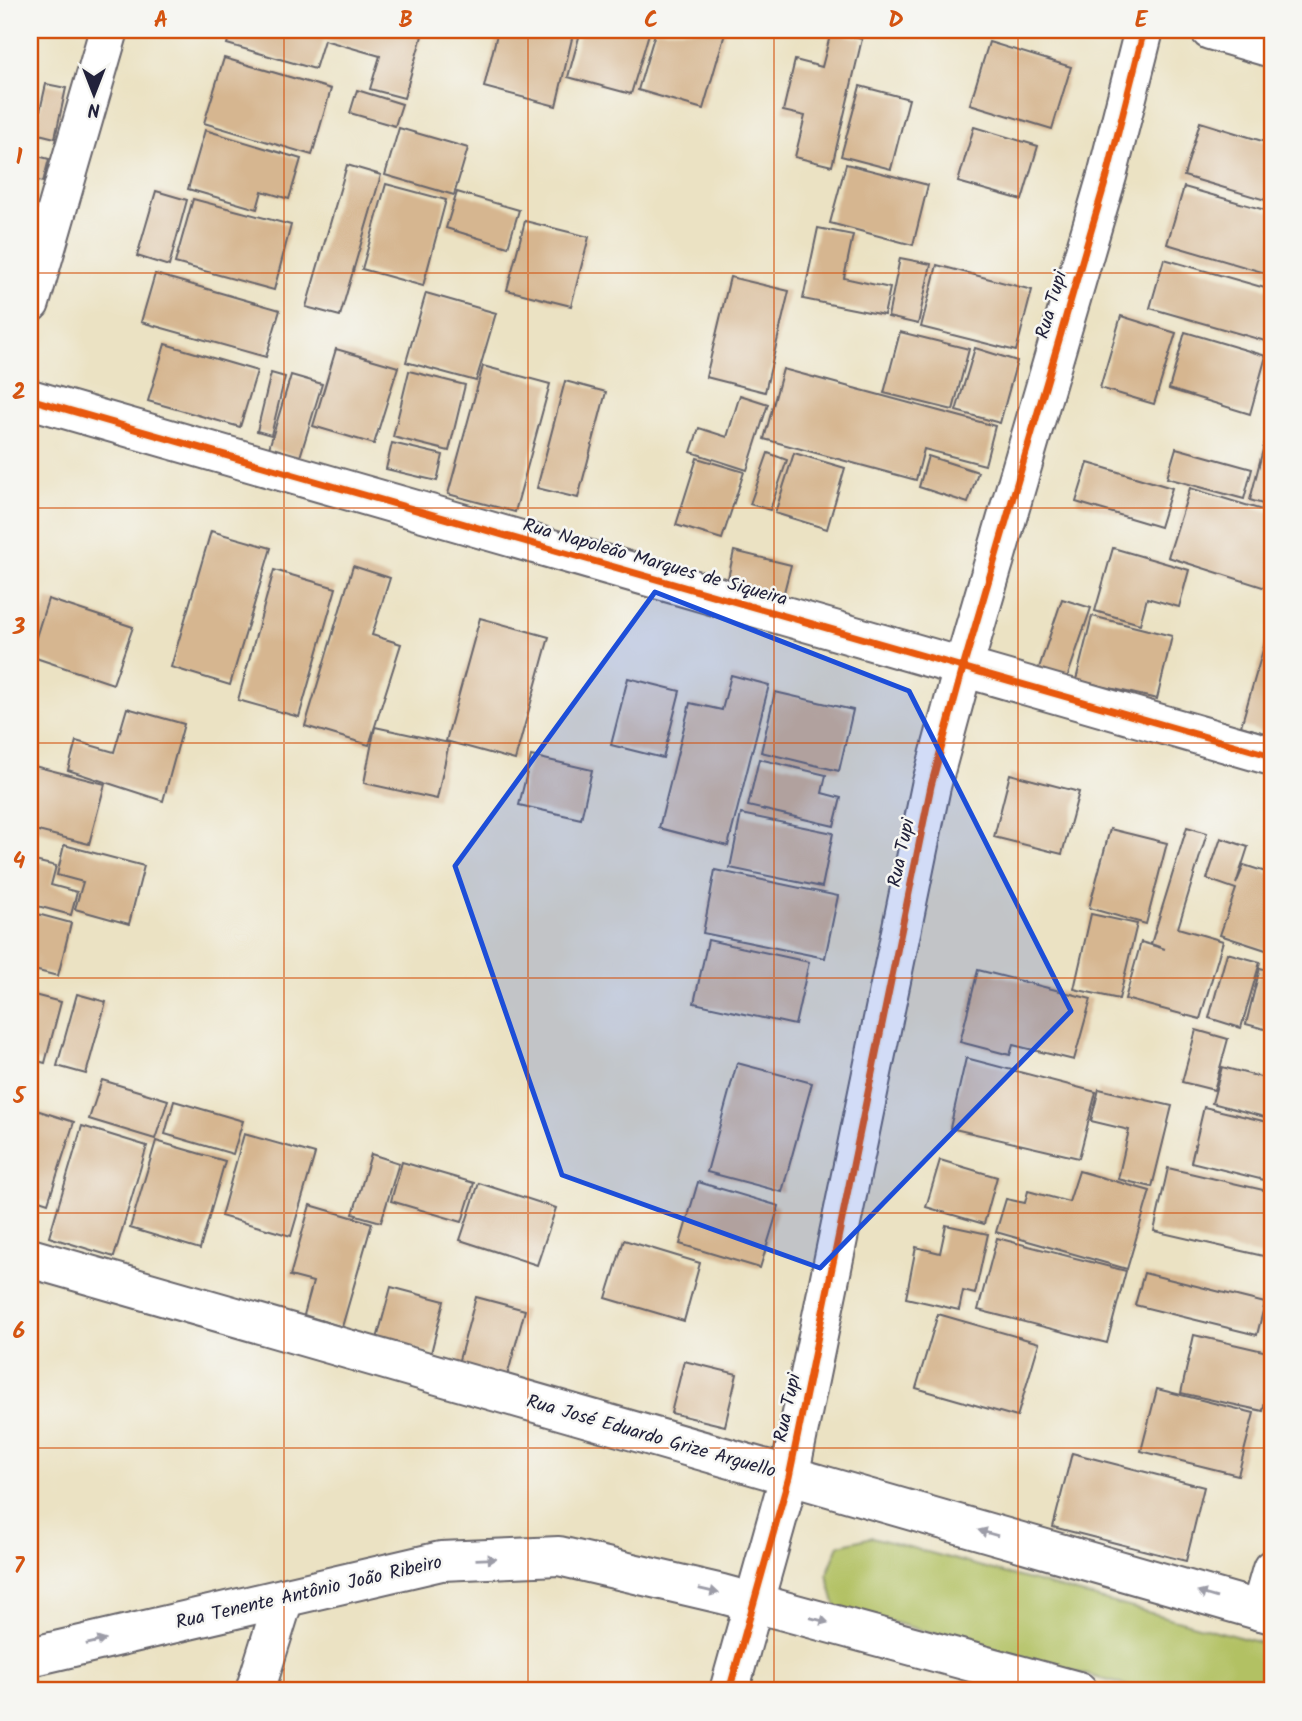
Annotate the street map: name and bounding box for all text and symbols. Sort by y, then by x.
text: A [154,3,168,39]
text: B [399,3,413,39]
text: C [644,3,658,39]
text: D [888,3,904,39]
text: E [1135,3,1149,39]
north arrow [60,60,130,130]
text: N [88,94,100,124]
text: 1 [16,140,23,176]
street label: Rua Tupi [1028,266,1076,343]
text: 2 [12,375,26,411]
street label: Rua Napoleão Marques de Siqueira [519,511,791,615]
text: 3 [12,610,26,646]
street label: Rua Tupi [880,814,924,890]
text: 4 [13,844,26,880]
text: 5 [12,1079,27,1115]
text: 6 [13,1314,25,1350]
street label: Rua Tupi [766,1369,810,1445]
street label: Rua José Eduardo Grize Arguello [523,1387,779,1487]
one-way arrow [977,1528,998,1538]
street label: Rua Tenente Antônio João Ribeiro [173,1548,445,1638]
text: 7 [14,1549,26,1585]
one-way arrow [475,1553,497,1564]
one-way arrow [698,1585,720,1596]
one-way arrow [1196,1590,1217,1600]
one-way arrow [809,1616,830,1626]
one-way arrow [85,1636,107,1647]

